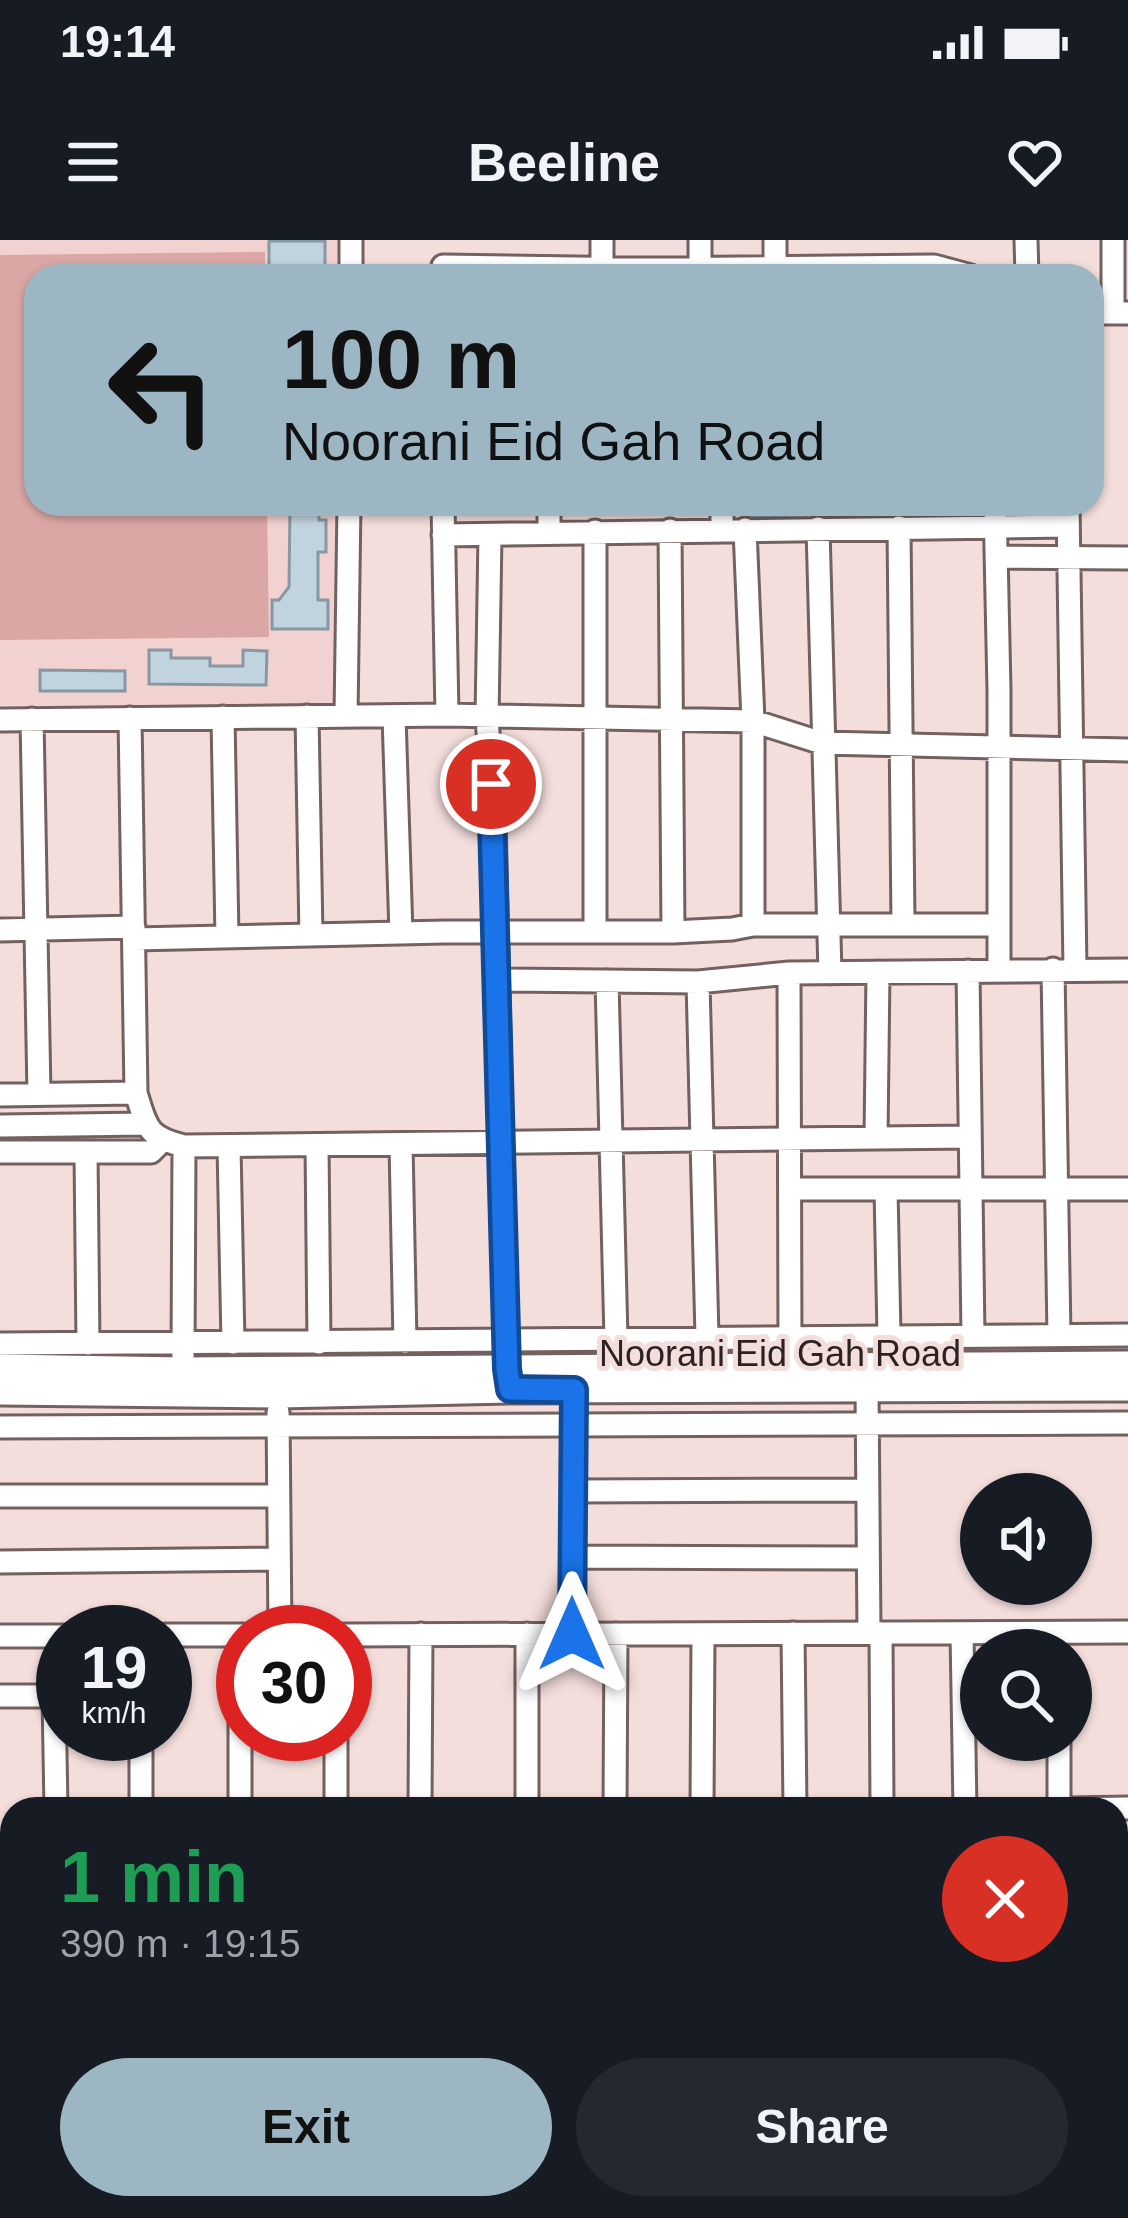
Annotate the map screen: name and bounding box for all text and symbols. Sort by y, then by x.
text: 19:14 [60,16,175,67]
icon: menu [60,129,126,195]
icon: heart [1002,129,1068,195]
text: Beeline [468,132,660,192]
icon: left [84,312,240,468]
text: 100 m [282,312,520,406]
text: Noorani Eid Gah Road [282,411,825,471]
pin [440,733,542,835]
icon: arrive [458,751,524,817]
street label: Noorani Eid Gah Road [599,1333,961,1374]
map controls [960,1473,1092,1761]
button: sound [960,1473,1092,1605]
position arrow [509,1571,635,1697]
speed limit sign: 30 [216,1605,372,1761]
button: search [960,1629,1092,1761]
text: 19 [81,1634,147,1701]
text: km/h [81,1696,147,1729]
button: close [942,1836,1068,1962]
text: 1 min [60,1837,248,1917]
text: 390 m · 19:15 [60,1922,301,1965]
button: Exit [60,2058,552,2196]
button: Share [576,2058,1068,2196]

